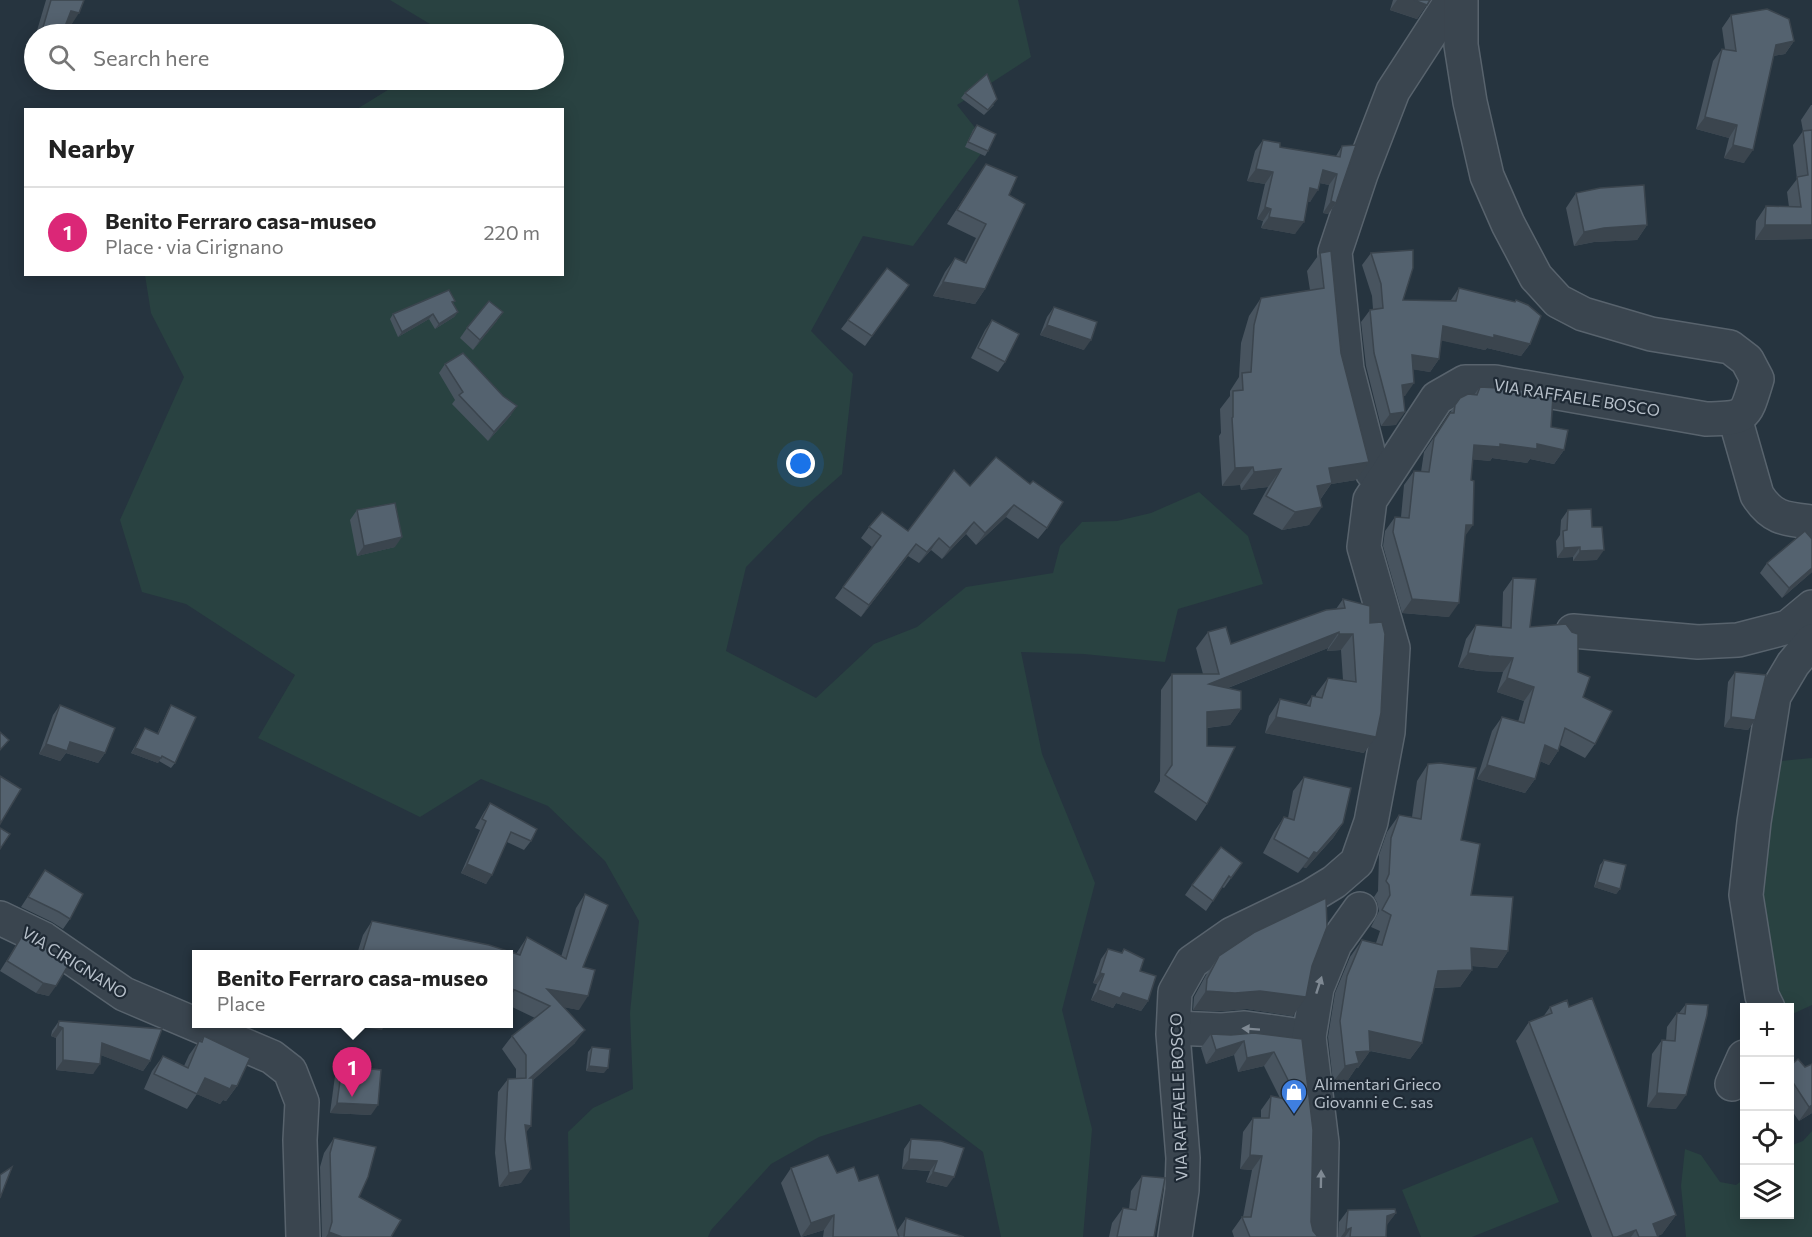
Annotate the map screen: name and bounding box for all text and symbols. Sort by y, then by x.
search box [24,24,564,90]
icon: search [45,41,78,74]
text: Search here [93,44,209,71]
text: Nearby [48,132,135,163]
text: Benito Ferraro casa-museo [105,207,376,234]
text: 1 [63,220,72,244]
text: 220 m [484,220,540,244]
text: Place · via Cirignano [105,234,284,258]
street label: VIA RAFFAELE BOSCO [1492,374,1662,420]
your location [786,449,815,478]
street label: VIA CIRIGNANO [19,922,131,1002]
popup [192,950,513,1028]
text: Benito Ferraro casa-museo [217,964,488,991]
one-way arrow [1315,976,1324,994]
text: Place [217,991,265,1015]
map controls [1740,1003,1794,1219]
button: + [1740,1003,1794,1057]
street label: VIA RAFFAELE BOSCO [1166,1013,1190,1181]
one-way arrow [1241,1024,1260,1034]
pin: 1 [332,1048,372,1097]
button: − [1740,1057,1794,1111]
place label: Alimentari Grieco Giovanni e C. sas [1314,1074,1441,1111]
shop icon: Alimentari Grieco Giovanni e C. sas [1279,1077,1309,1115]
button: locate [1740,1111,1794,1165]
button: layers [1740,1165,1794,1219]
one-way arrow [1316,1169,1326,1188]

